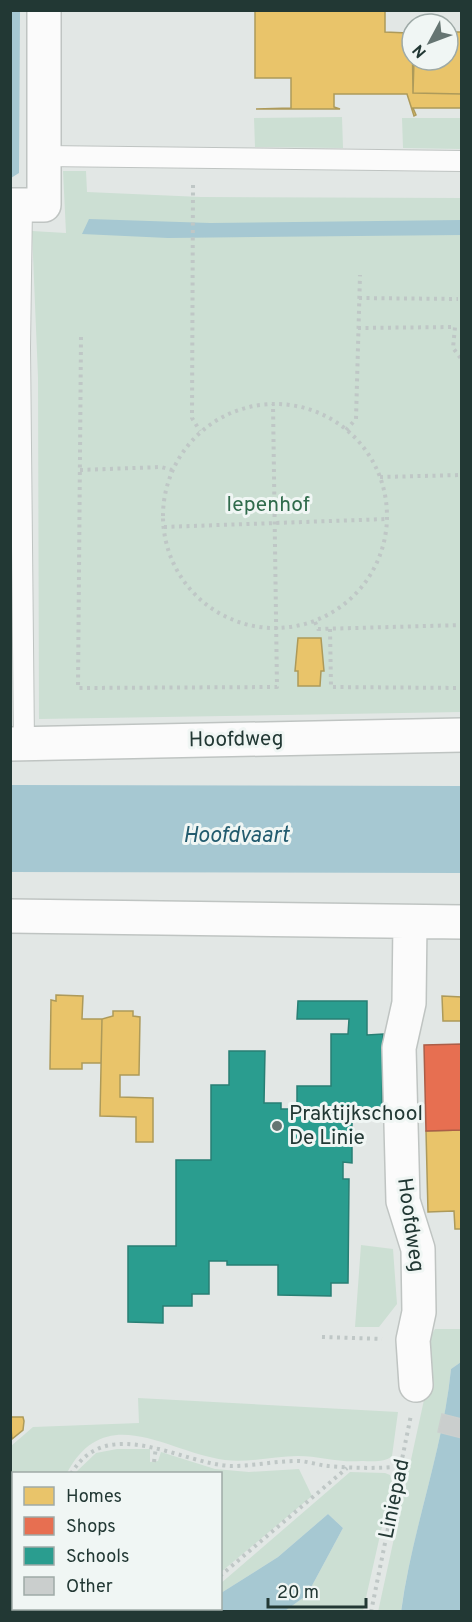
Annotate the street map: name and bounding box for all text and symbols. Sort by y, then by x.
north arrow [400,12,460,72]
text: N [409,40,432,61]
park label: Iepenhof [226,492,310,519]
street label: Hoofdweg [188,726,284,754]
water label: Hoofdvaart [183,823,290,850]
place label: Praktijkschool De Linie [289,1101,423,1152]
marker: Praktijkschool De Linie [270,1119,284,1133]
street label: Hoofdweg [390,1176,430,1274]
street label: Liniepad [373,1457,417,1541]
legend [12,1472,222,1610]
text: Homes [66,1486,122,1509]
text: Shops [66,1516,116,1539]
text: Schools [66,1546,129,1569]
scale bar [268,1571,366,1609]
text: Other [66,1576,113,1599]
text: 20 m [277,1582,319,1605]

